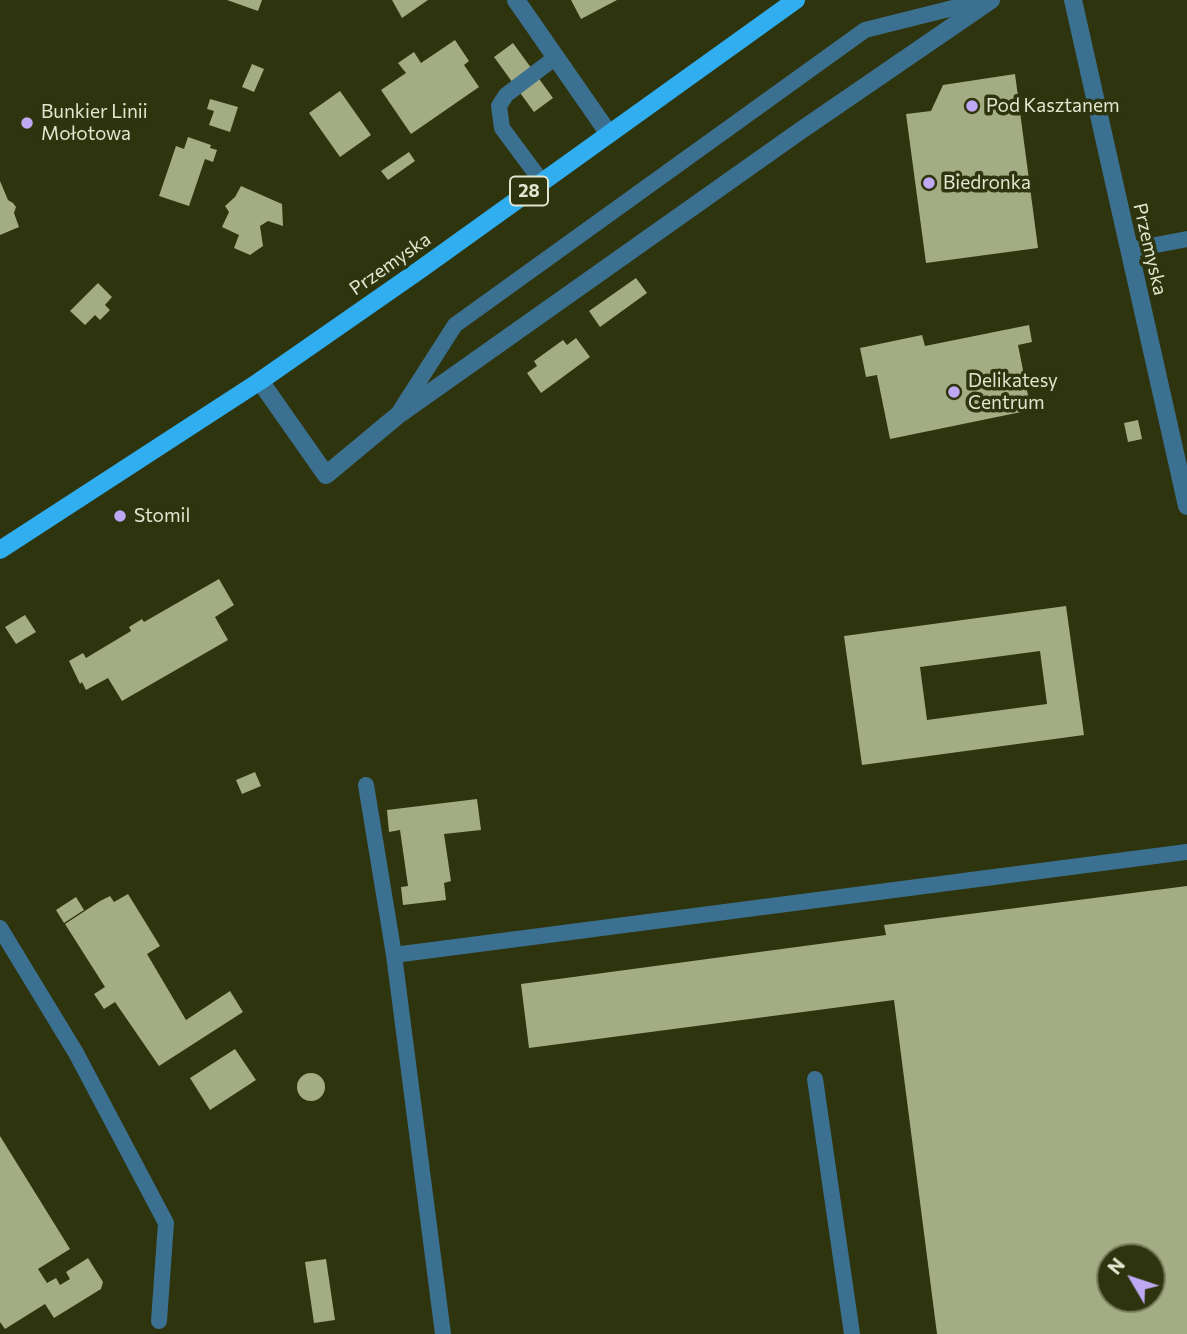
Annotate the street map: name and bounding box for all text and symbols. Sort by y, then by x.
place label: Pod Kasztanem [986,95,1120,117]
marker: Pod Kasztanem [964,98,980,114]
place label: Bunkier Linii Mołotowa [41,101,148,145]
marker: Bunkier Linii Mołotowa [19,115,35,131]
place label: Biedronka [943,172,1031,194]
marker: Biedronka [921,175,937,191]
road number: 28 [510,176,548,206]
street label: Przemyska [1128,201,1172,297]
street label: Przemyska [345,228,435,300]
place label: Delikatesy Centrum [968,370,1058,414]
marker: Delikatesy Centrum [946,384,962,400]
place label: Stomil [134,505,190,527]
marker: Stomil [112,508,128,524]
north arrow [1096,1243,1166,1313]
text: N [1102,1253,1129,1279]

